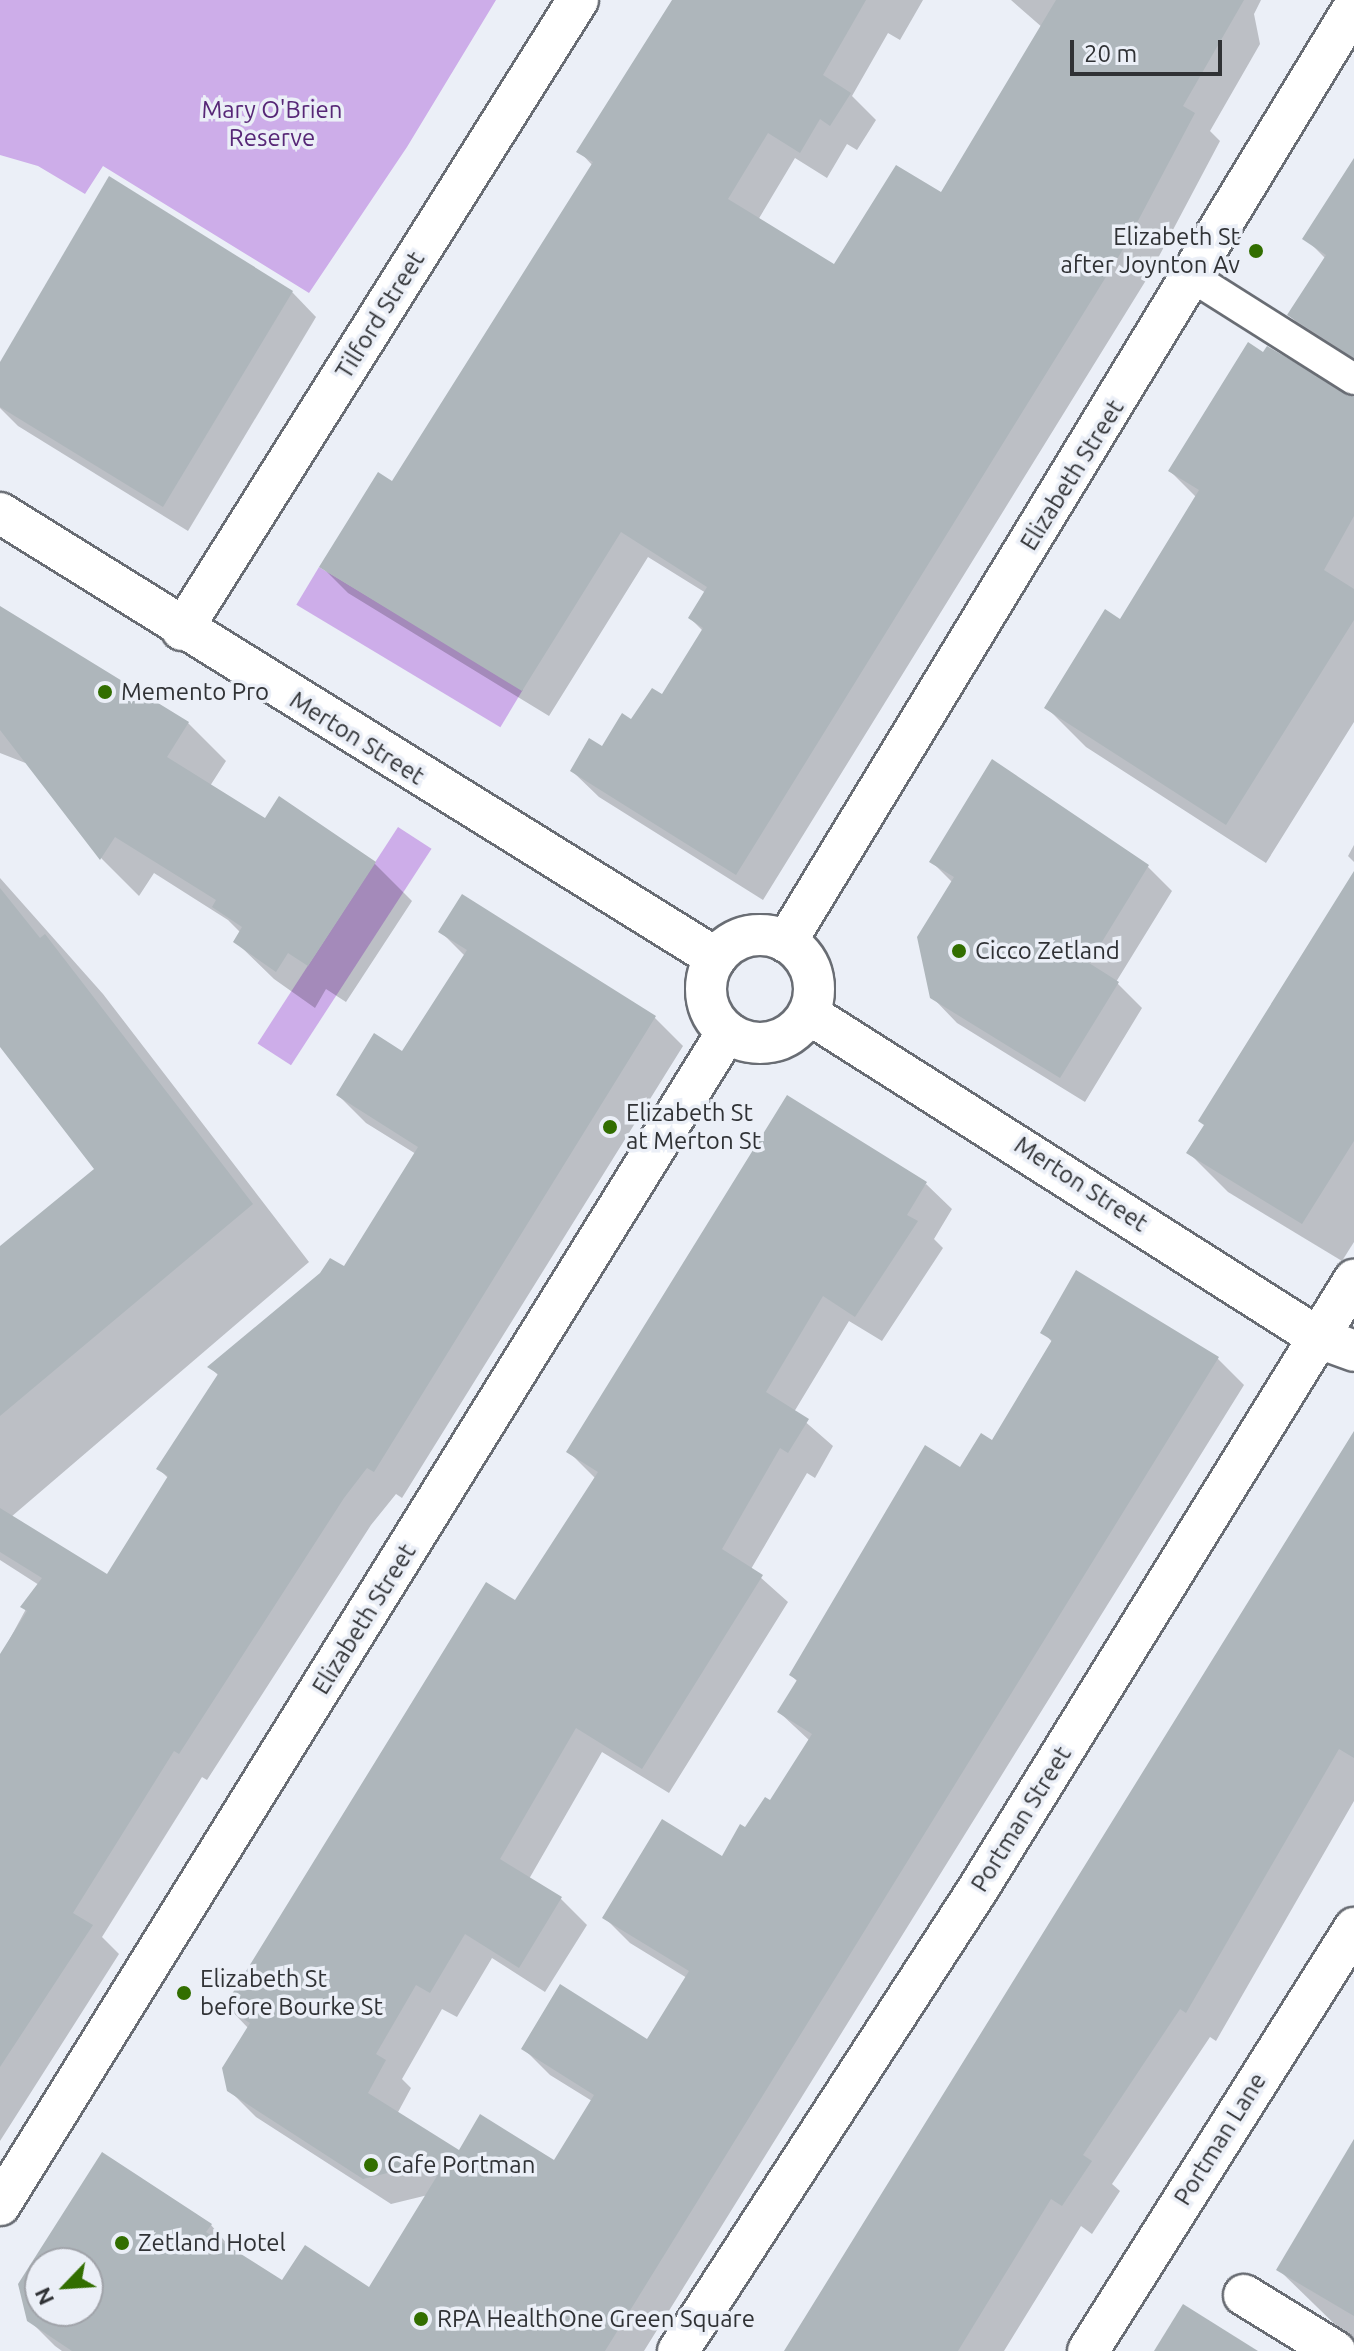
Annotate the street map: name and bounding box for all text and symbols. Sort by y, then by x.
scale bar [1074,24,1226,74]
text: 20 m [1084,40,1137,67]
park label: Mary O'Brien Reserve [201,96,343,152]
place label: Elizabeth St after Joynton Av [1061,223,1240,279]
marker: Elizabeth St after Joynton Av [1247,242,1265,260]
street label: Tilford Street [329,246,431,384]
street label: Elizabeth Street [1014,395,1130,555]
place label: Memento Pro [121,678,269,706]
marker: Memento Pro [96,683,114,701]
street label: Merton Street [285,685,429,791]
place label: Cicco Zetland [975,937,1120,965]
marker: Cicco Zetland [950,942,968,960]
place label: Elizabeth St at Merton St [626,1099,761,1155]
marker: Elizabeth St at Merton St [601,1118,619,1136]
street label: Merton Street [1009,1130,1153,1238]
street label: Elizabeth Street [306,1539,422,1699]
street label: Portman Street [965,1741,1077,1897]
place label: Elizabeth St before Bourke St [200,1965,383,2021]
marker: Elizabeth St before Bourke St [175,1984,193,2002]
street label: Portman Lane [1168,2068,1272,2210]
place label: Cafe Portman [387,2151,535,2179]
marker: Cafe Portman [362,2156,380,2174]
place label: Zetland Hotel [138,2229,286,2257]
marker: Zetland Hotel [113,2234,131,2252]
north arrow [24,2247,104,2327]
text: N [29,2284,58,2309]
place label: RPA HealthOne Green Square [437,2305,755,2333]
marker: RPA HealthOne Green Square [412,2310,430,2328]

